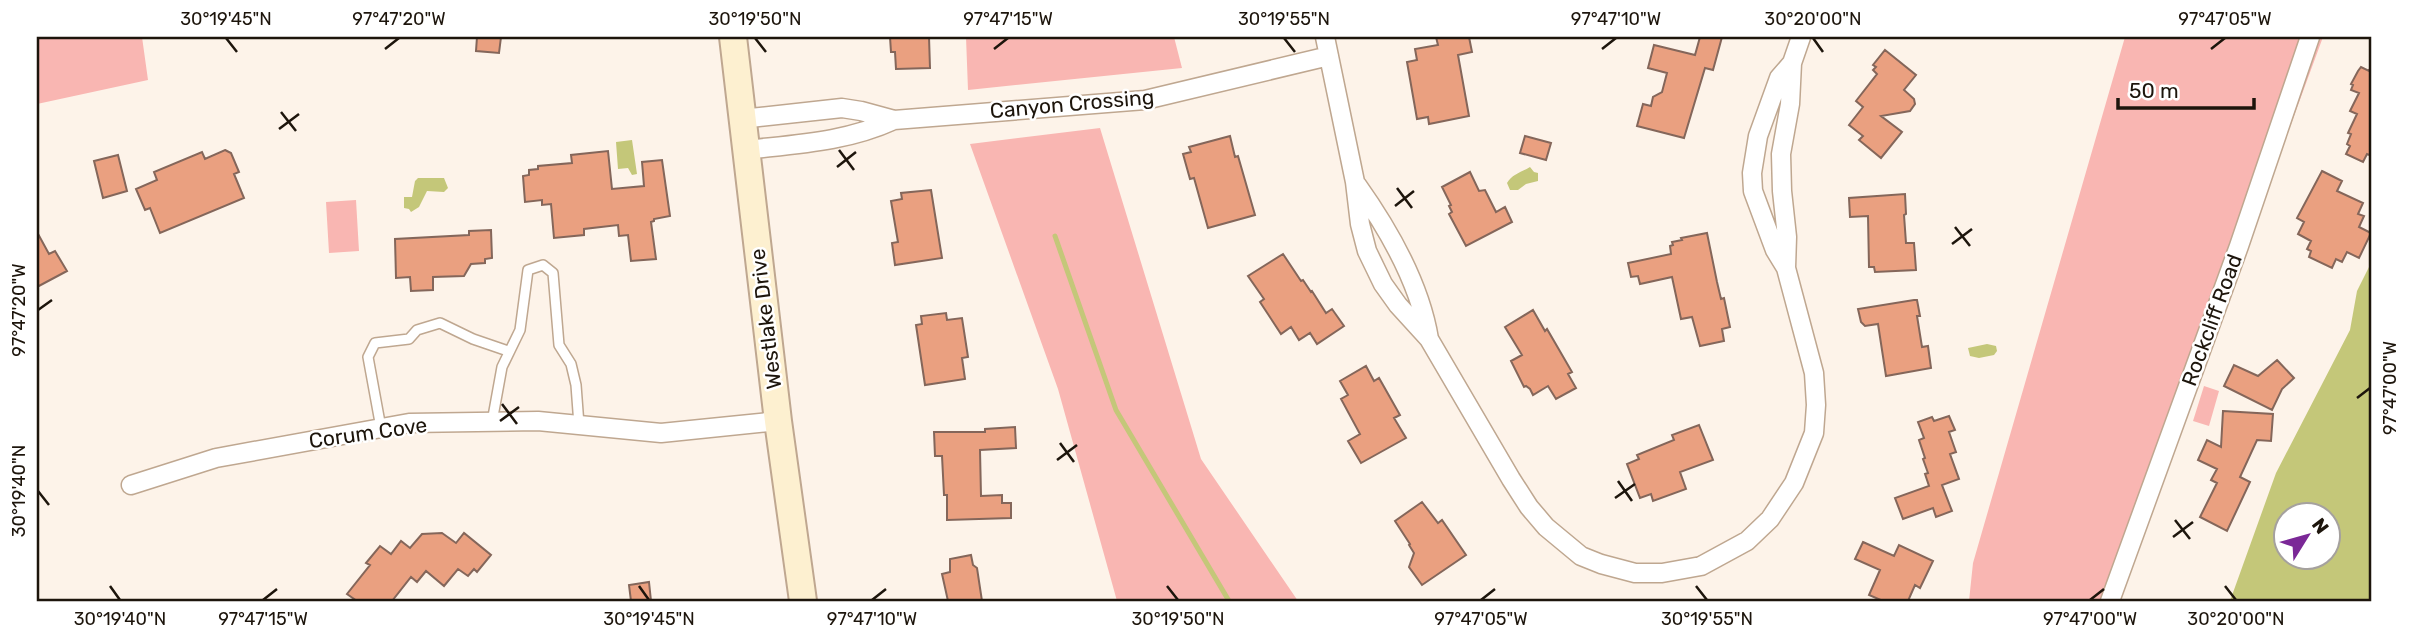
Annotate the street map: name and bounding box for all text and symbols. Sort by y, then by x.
text: 30°19'45"N [180,8,272,30]
text: 97°47'20"W [352,8,446,30]
text: 30°19'50"N [709,8,801,30]
text: 97°47'15"W [963,8,1053,30]
text: 30°19'55"N [1238,8,1330,30]
text: 97°47'10"W [1571,8,1661,30]
text: 30°20'00"N [1764,8,1862,30]
text: 97°47'05"W [2178,8,2272,30]
scale bar [2118,66,2255,110]
text: 50 m [2129,78,2179,103]
street label: Canyon Crossing [989,84,1155,123]
street label: Westlake Drive [744,247,787,391]
street label: Rockcliff Road [2176,251,2247,389]
text: 97°47'20"W [8,263,30,357]
text: 97°47'00"W [2379,341,2401,435]
street label: Corum Cove [307,412,429,453]
text: 30°19'40"N [8,445,30,537]
north arrow [2272,502,2342,572]
text: N [2307,514,2333,538]
text: 30°19'40"N [74,608,166,630]
text: 97°47'15"W [218,608,308,630]
text: 30°19'45"N [603,608,695,630]
text: 97°47'10"W [827,608,917,630]
text: 30°19'50"N [1132,608,1224,630]
text: 97°47'05"W [1434,608,1528,630]
text: 30°19'55"N [1661,608,1753,630]
text: 97°47'00"W [2043,608,2137,630]
text: 30°20'00"N [2187,608,2285,630]

